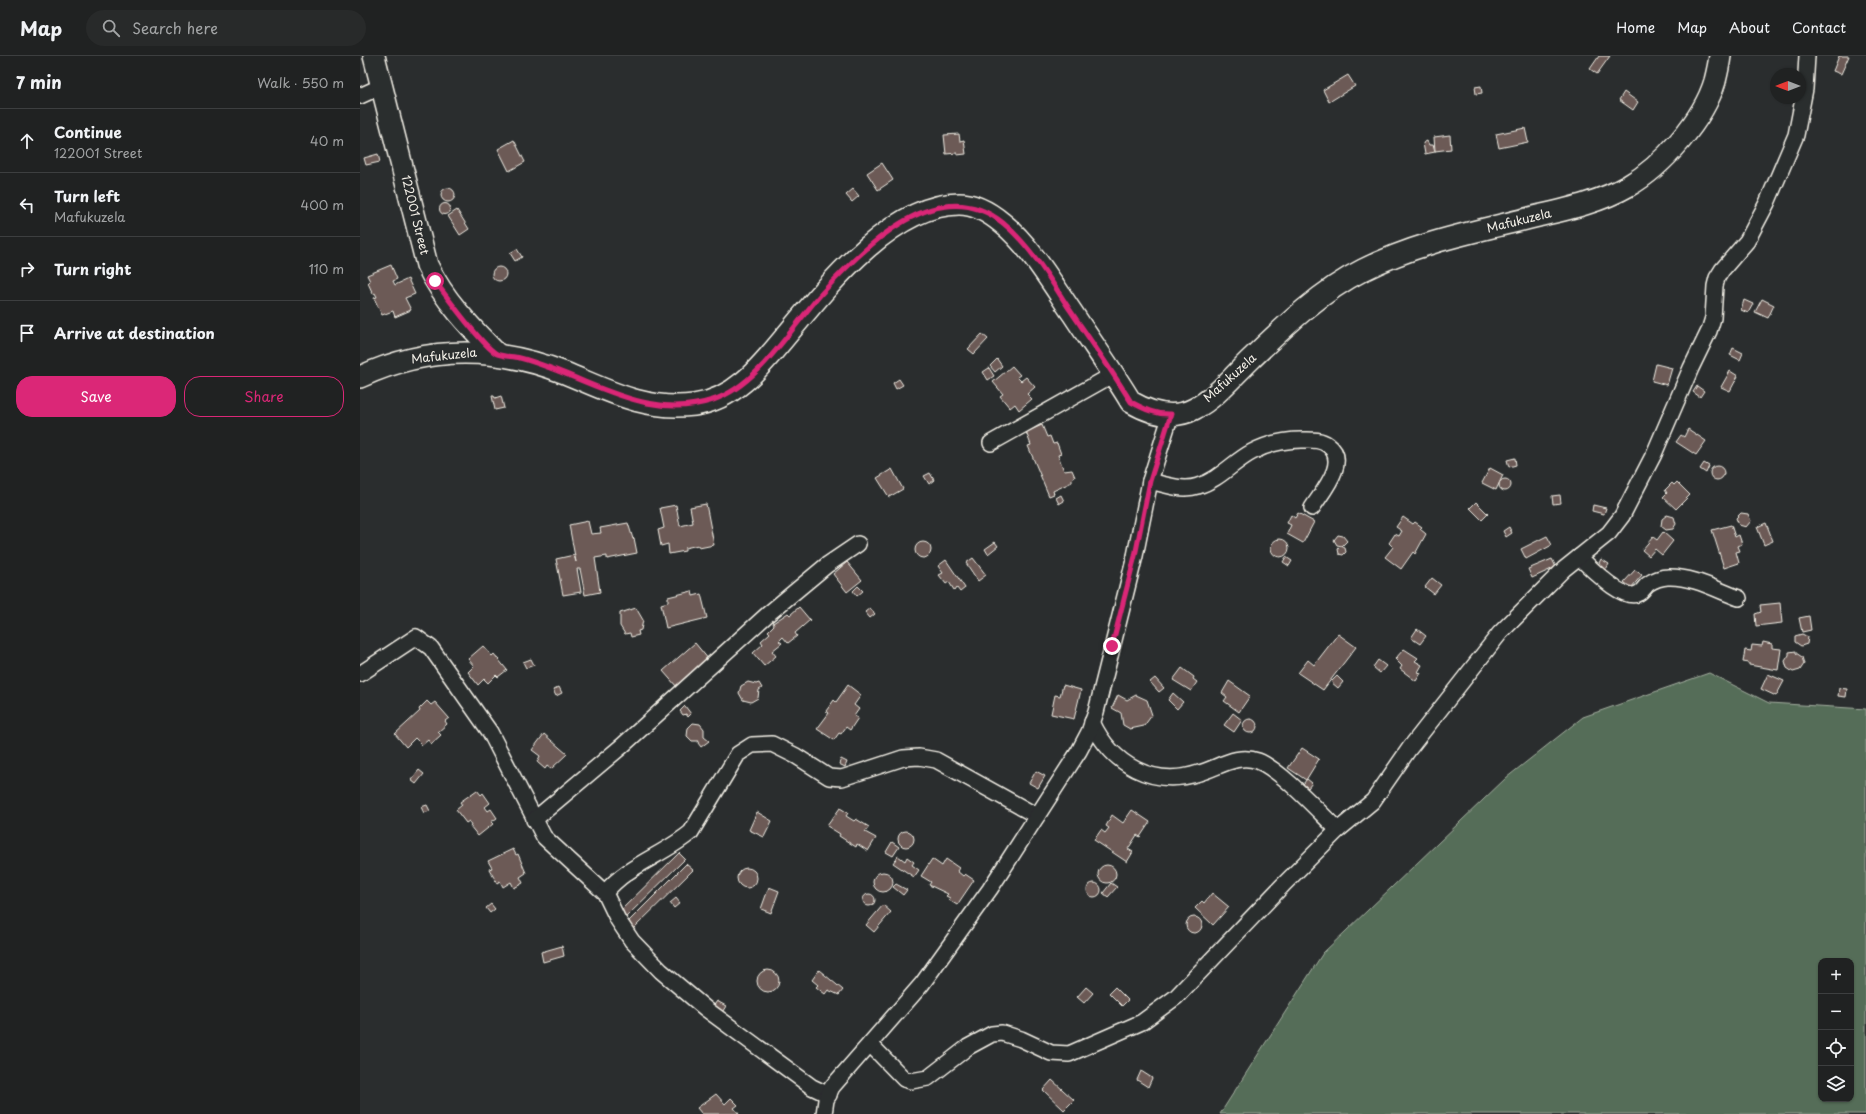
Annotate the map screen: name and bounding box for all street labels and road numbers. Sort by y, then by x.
street label: 122001 Street [397,173,435,257]
street label: Mafukuzela [1485,203,1553,237]
street label: Mafukuzela [410,343,478,367]
street label: Mafukuzela [1199,348,1260,406]

